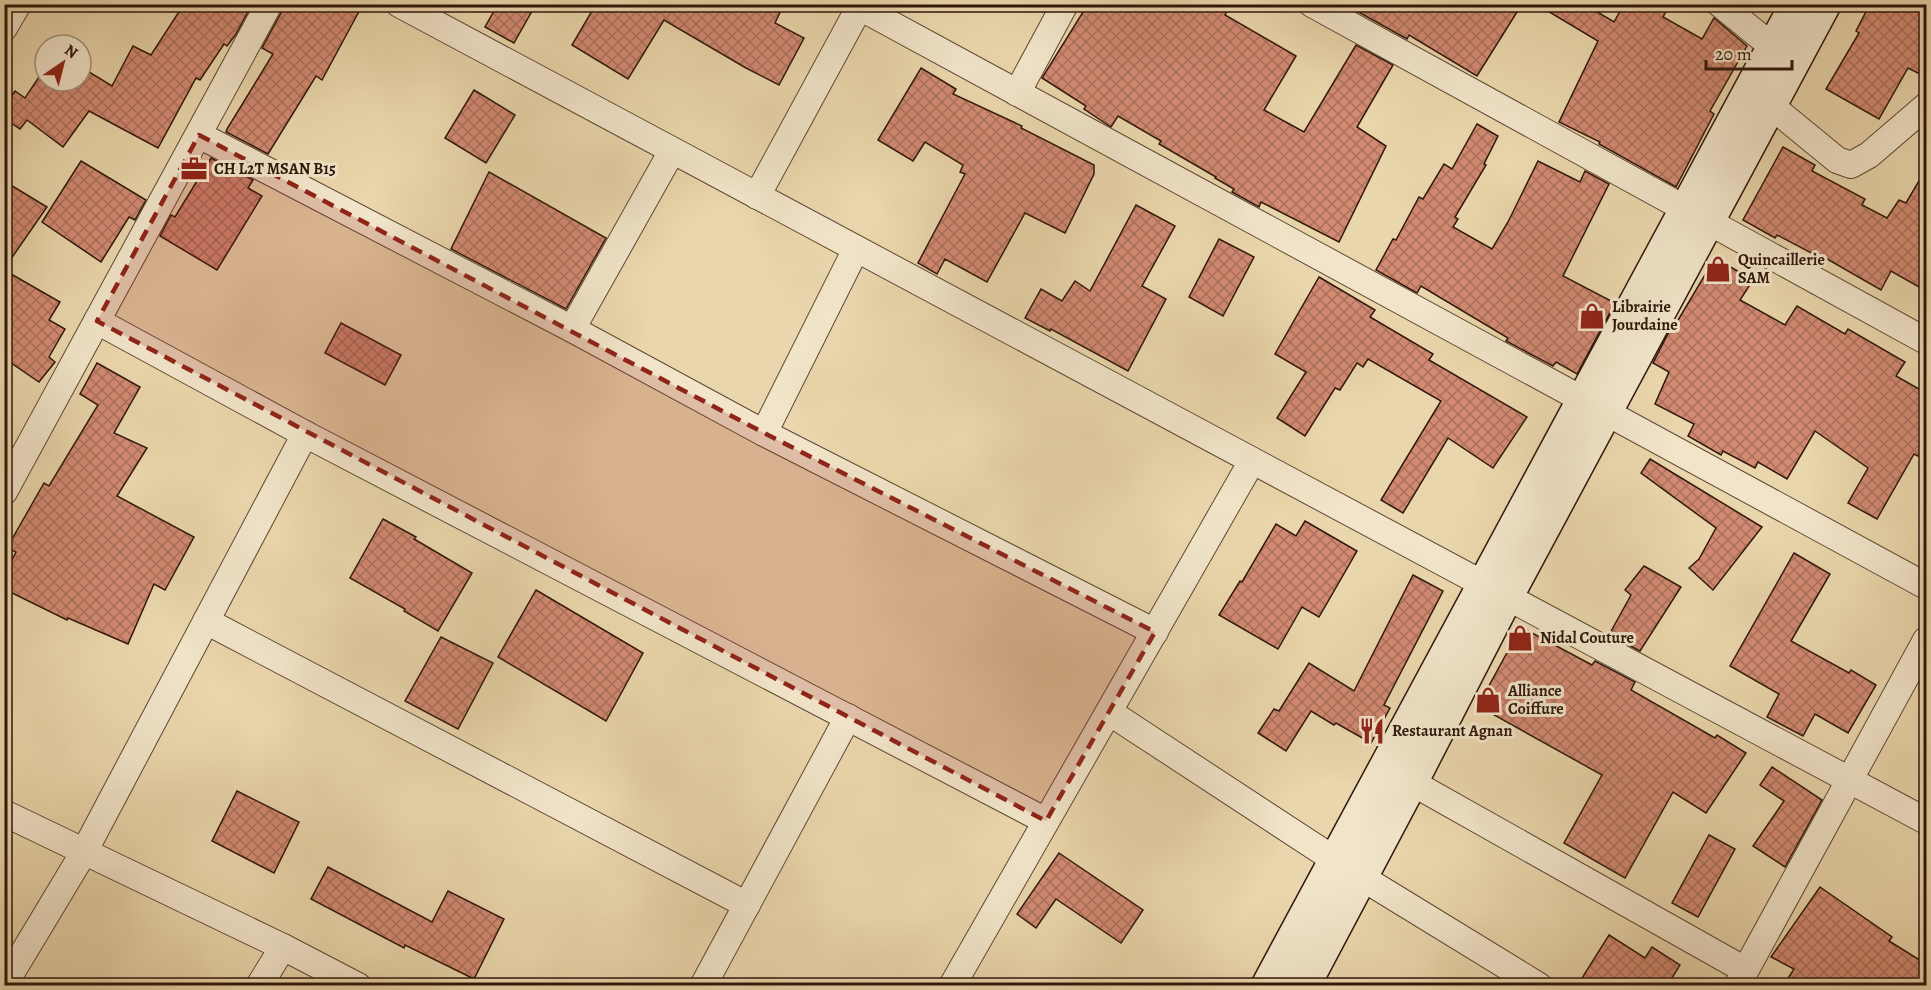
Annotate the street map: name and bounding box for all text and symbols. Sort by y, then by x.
north arrow [33,33,93,93]
scale bar [1706,33,1792,71]
text: N [60,39,82,64]
text: 20 m [1715,42,1752,66]
office icon: CH L2T MSAN B15 [179,154,209,184]
place label: CH L2T MSAN B15 [214,158,336,180]
place label: Quincaillerie SAM [1738,249,1825,289]
shop icon: Quincaillerie SAM [1703,254,1733,284]
place label: Librairie Jourdaine [1612,296,1678,336]
shop icon: Librairie Jourdaine [1577,301,1607,331]
shop icon: Nidal Couture [1505,623,1535,653]
place label: Nidal Couture [1540,627,1634,649]
place label: Alliance Coiffure [1507,680,1564,720]
shop icon: Alliance Coiffure [1473,685,1503,715]
restaurant icon: Restaurant Agnan [1357,716,1387,746]
place label: Restaurant Agnan [1392,720,1513,742]

